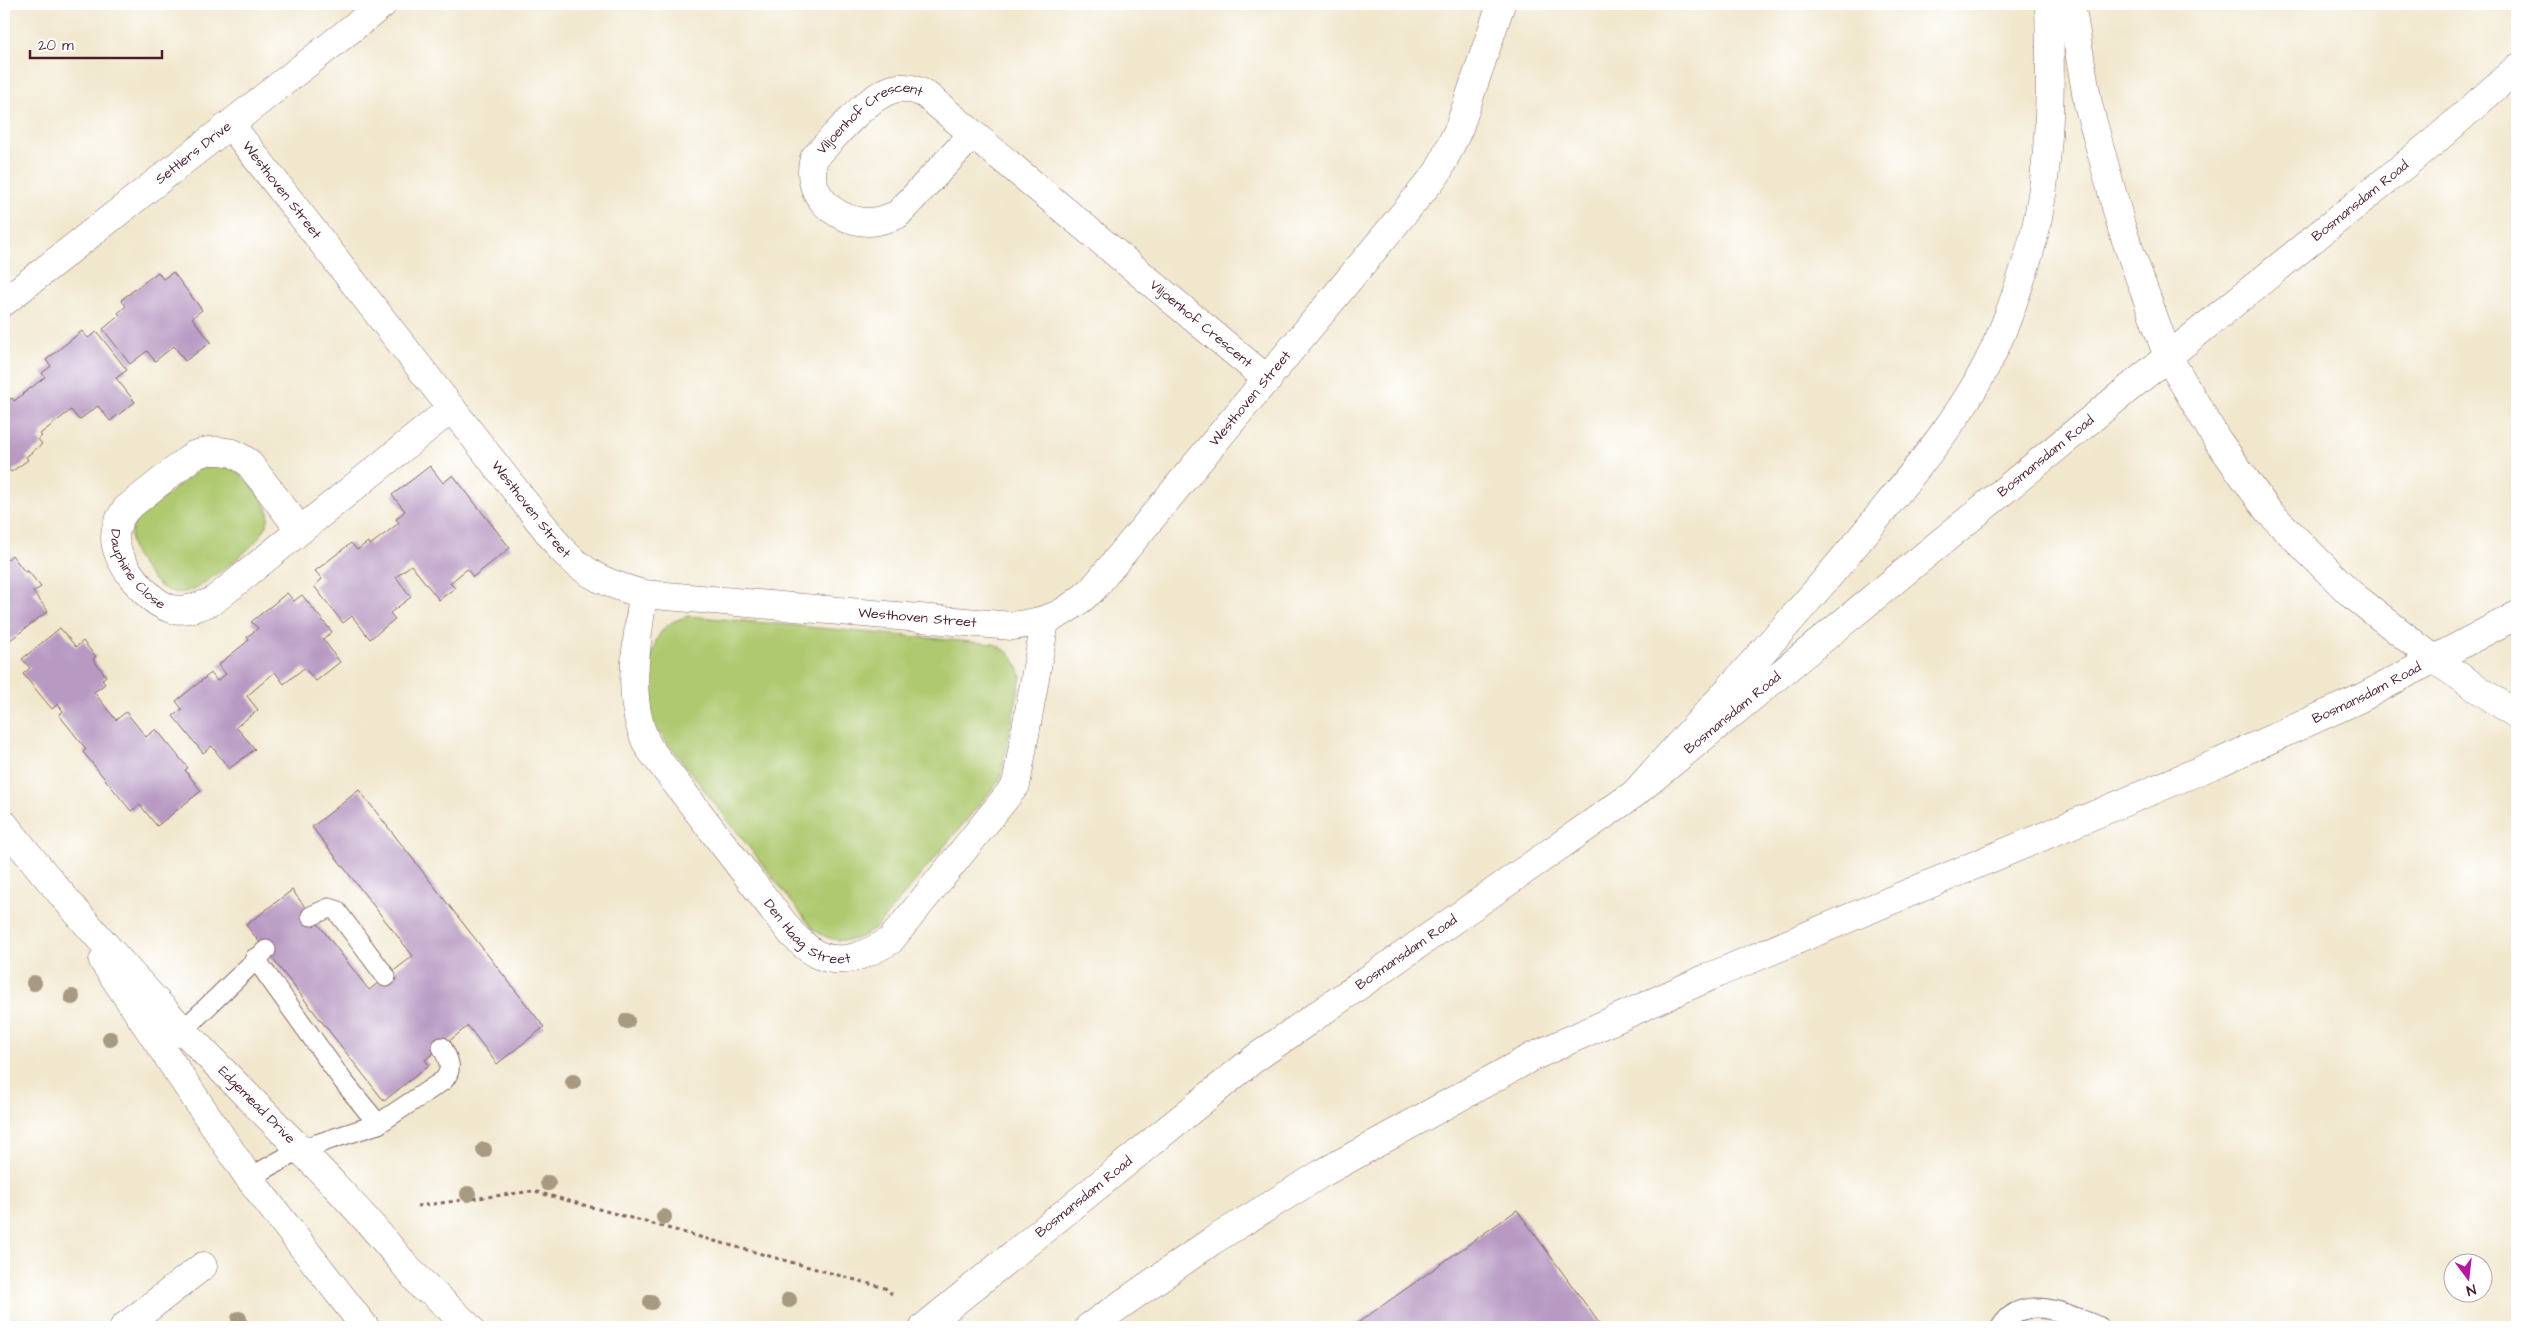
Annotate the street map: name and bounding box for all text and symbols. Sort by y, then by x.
scale bar [30,28,162,60]
text: 20 m [38,35,74,56]
street label: Viljoenhof Crescent [812,78,926,159]
street label: Settlers Drive [151,117,236,189]
street label: Westhoven Street [237,137,326,244]
street label: Bosmansdam Road [2307,156,2413,247]
street label: Viljoenhof Crescent [1145,275,1257,373]
street label: Westhoven Street [1205,346,1296,451]
street label: Bosmansdam Road [1993,411,2099,502]
street label: Westhoven Street [486,457,575,563]
street label: Dauphine Close [105,528,169,615]
street label: Westhoven Street [857,603,978,633]
street label: Bosmansdam Road [2309,658,2425,729]
street label: Bosmansdam Road [1680,667,1785,759]
street label: Den Haag Street [759,895,852,969]
street label: Bosmansdam Road [1352,910,1461,995]
street label: Edgemead Drive [213,1062,300,1149]
street label: Bosmansdam Road [1031,1152,1137,1243]
north arrow [2444,1254,2494,1304]
text: N [2464,1279,2478,1300]

